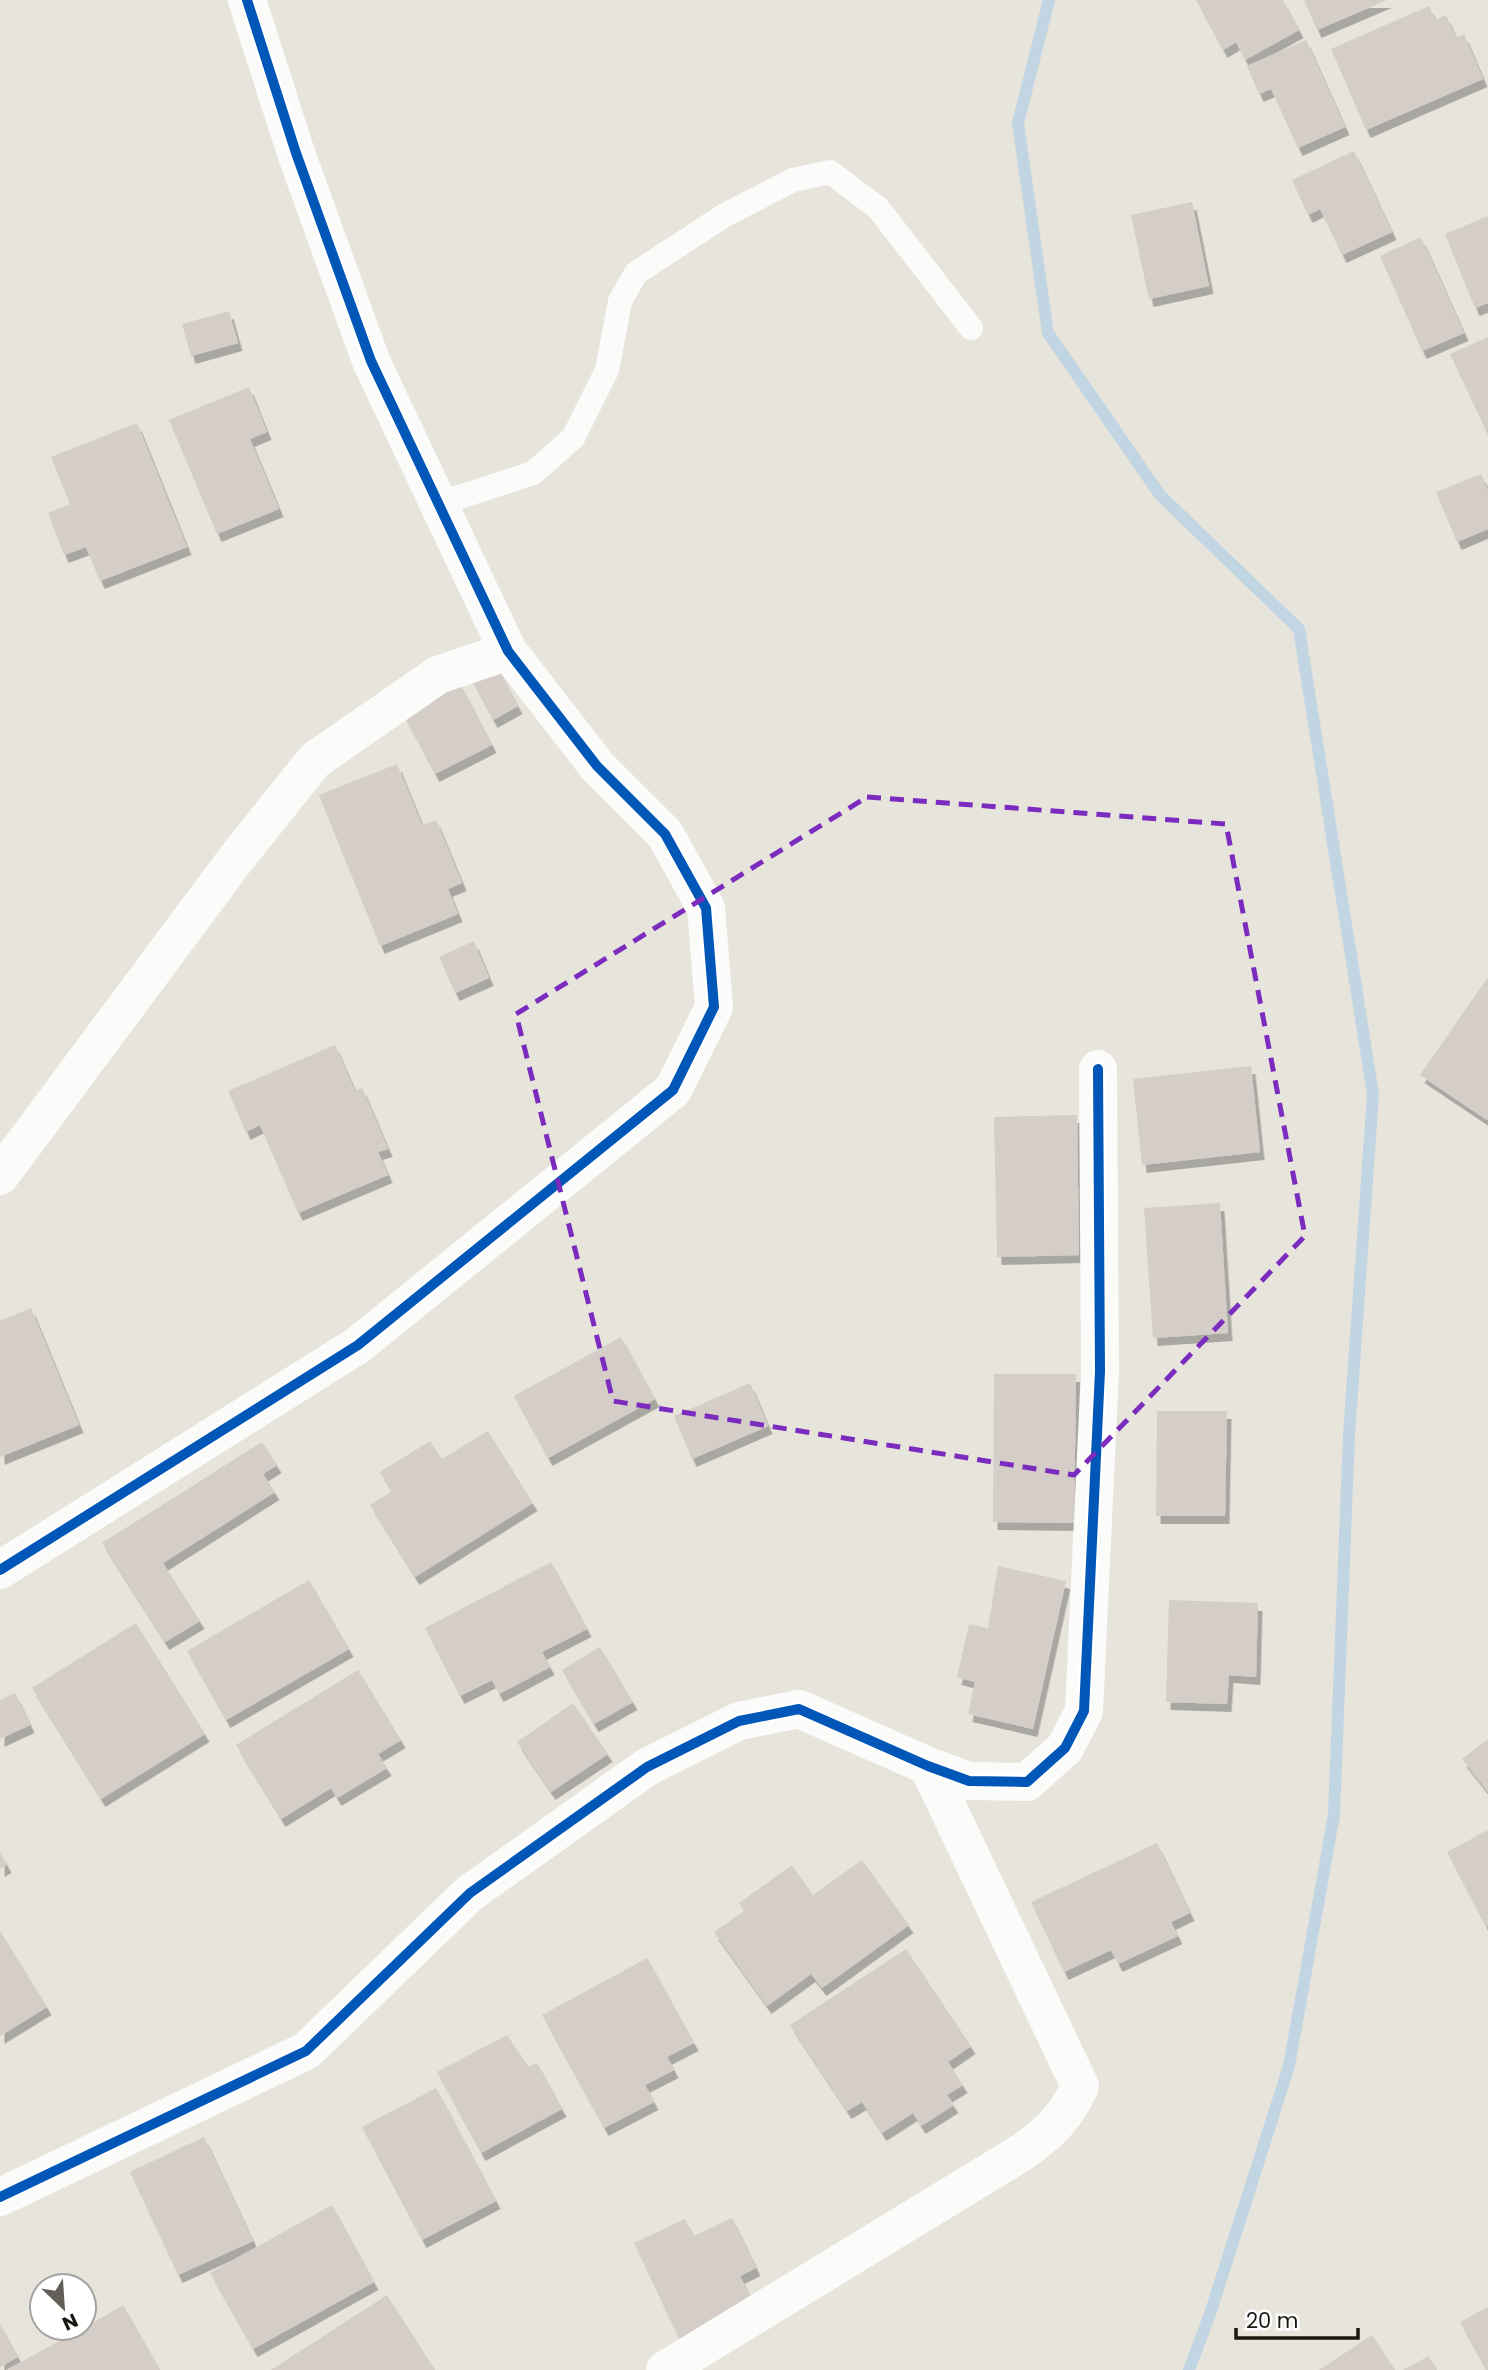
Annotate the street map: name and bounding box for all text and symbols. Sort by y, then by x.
north arrow [28,2272,98,2342]
scale bar [1236,2296,1358,2340]
text: 20 m [1246,2306,1299,2335]
text: N [58,2307,82,2337]

